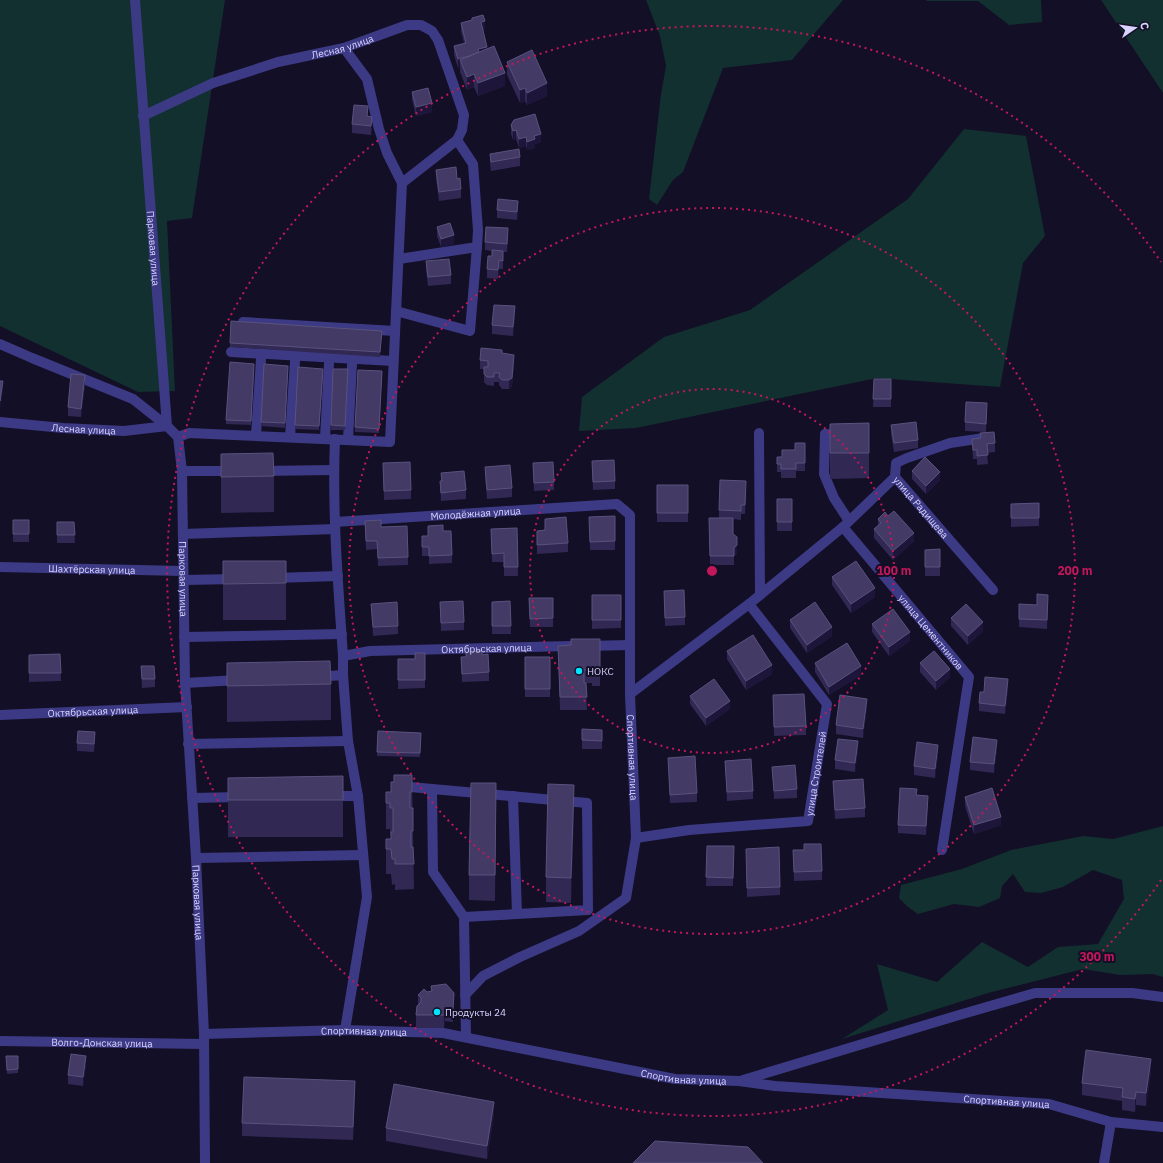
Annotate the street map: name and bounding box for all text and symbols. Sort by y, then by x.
north arrow [1115,8,1155,48]
text: С [1137,21,1152,31]
street label: Лесная улица [310,32,376,62]
street label: Парковая улица [144,210,163,287]
street label: Лесная улица [51,421,117,438]
street label: улица Радищева [890,474,952,542]
street label: Молодёжная улица [430,504,522,523]
street label: Парковая улица [176,541,190,617]
street label: Шахтёрская улица [48,562,136,577]
text: 100 m [876,563,912,578]
text: 200 m [1057,563,1093,578]
centre of rings [705,564,719,578]
street label: улица Цементников [895,592,966,672]
street label: Октябрьская улица [441,641,533,656]
place label: НОКС [587,665,614,678]
marker: НОКС [574,666,584,676]
street label: Октябрьская улица [47,703,139,720]
street label: Спортивная улица [624,714,640,801]
street label: улица Строителей [803,730,829,817]
street label: Парковая улица [189,865,206,941]
text: 300 m [1079,949,1115,964]
place label: Продукты 24 [445,1006,506,1019]
marker: Продукты 24 [432,1007,442,1017]
street label: Спортивная улица [321,1024,408,1039]
street label: Волго-Донская улица [51,1036,153,1050]
street label: Спортивная улица [640,1066,727,1088]
street label: Спортивная улица [963,1092,1051,1111]

